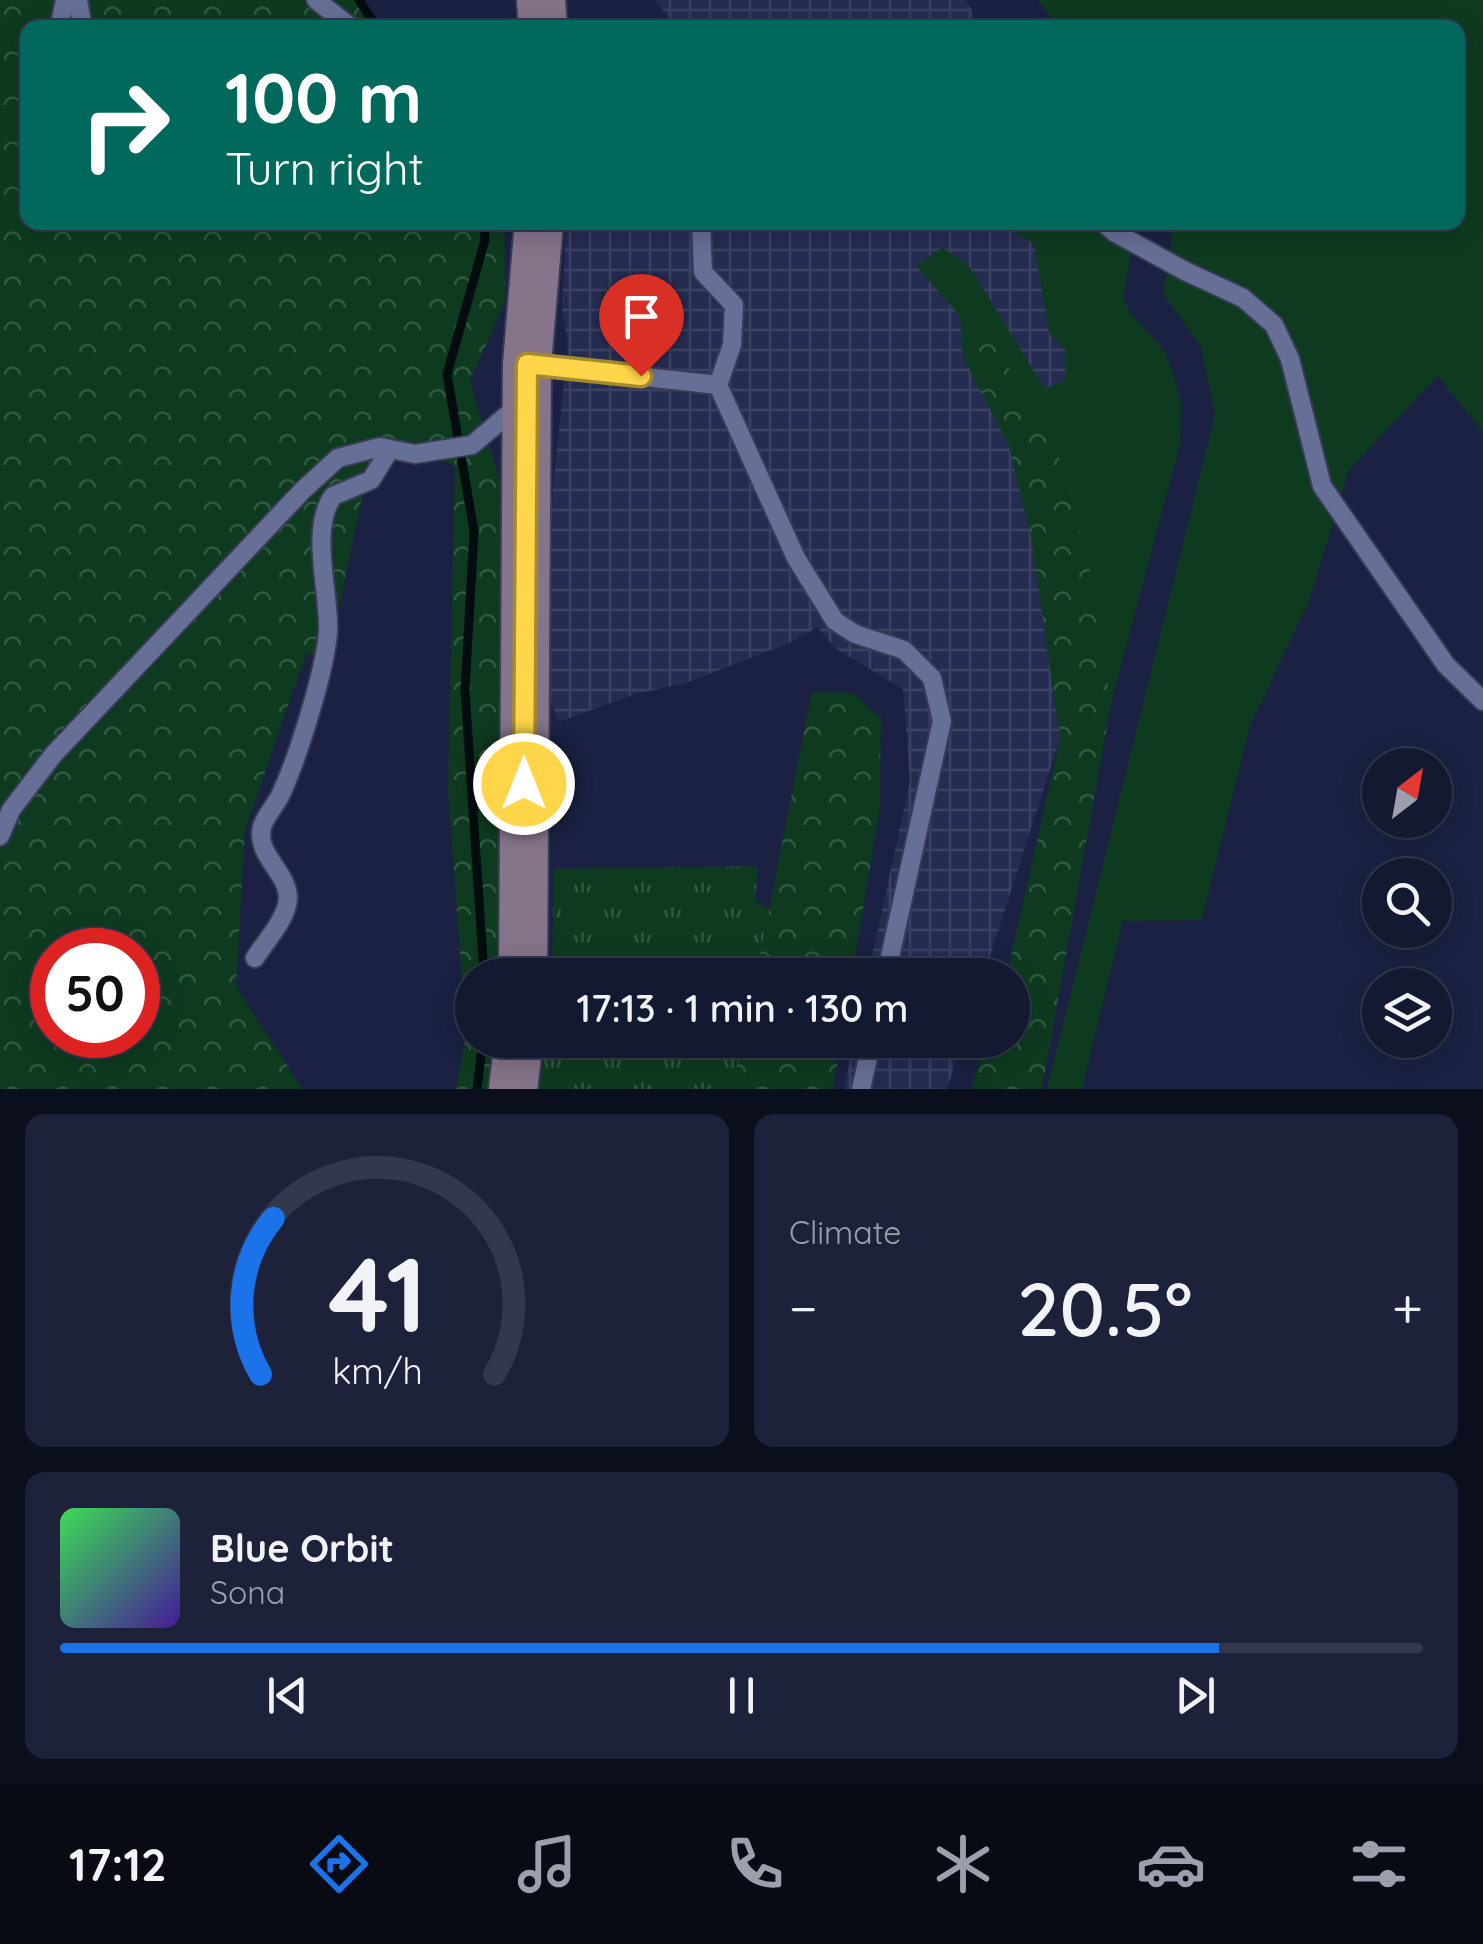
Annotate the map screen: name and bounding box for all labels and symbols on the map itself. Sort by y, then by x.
pin [599,274,684,377]
position arrow [472,732,576,836]
north arrow [1362,748,1452,838]
speed limit sign: 50 [30,928,160,1058]

